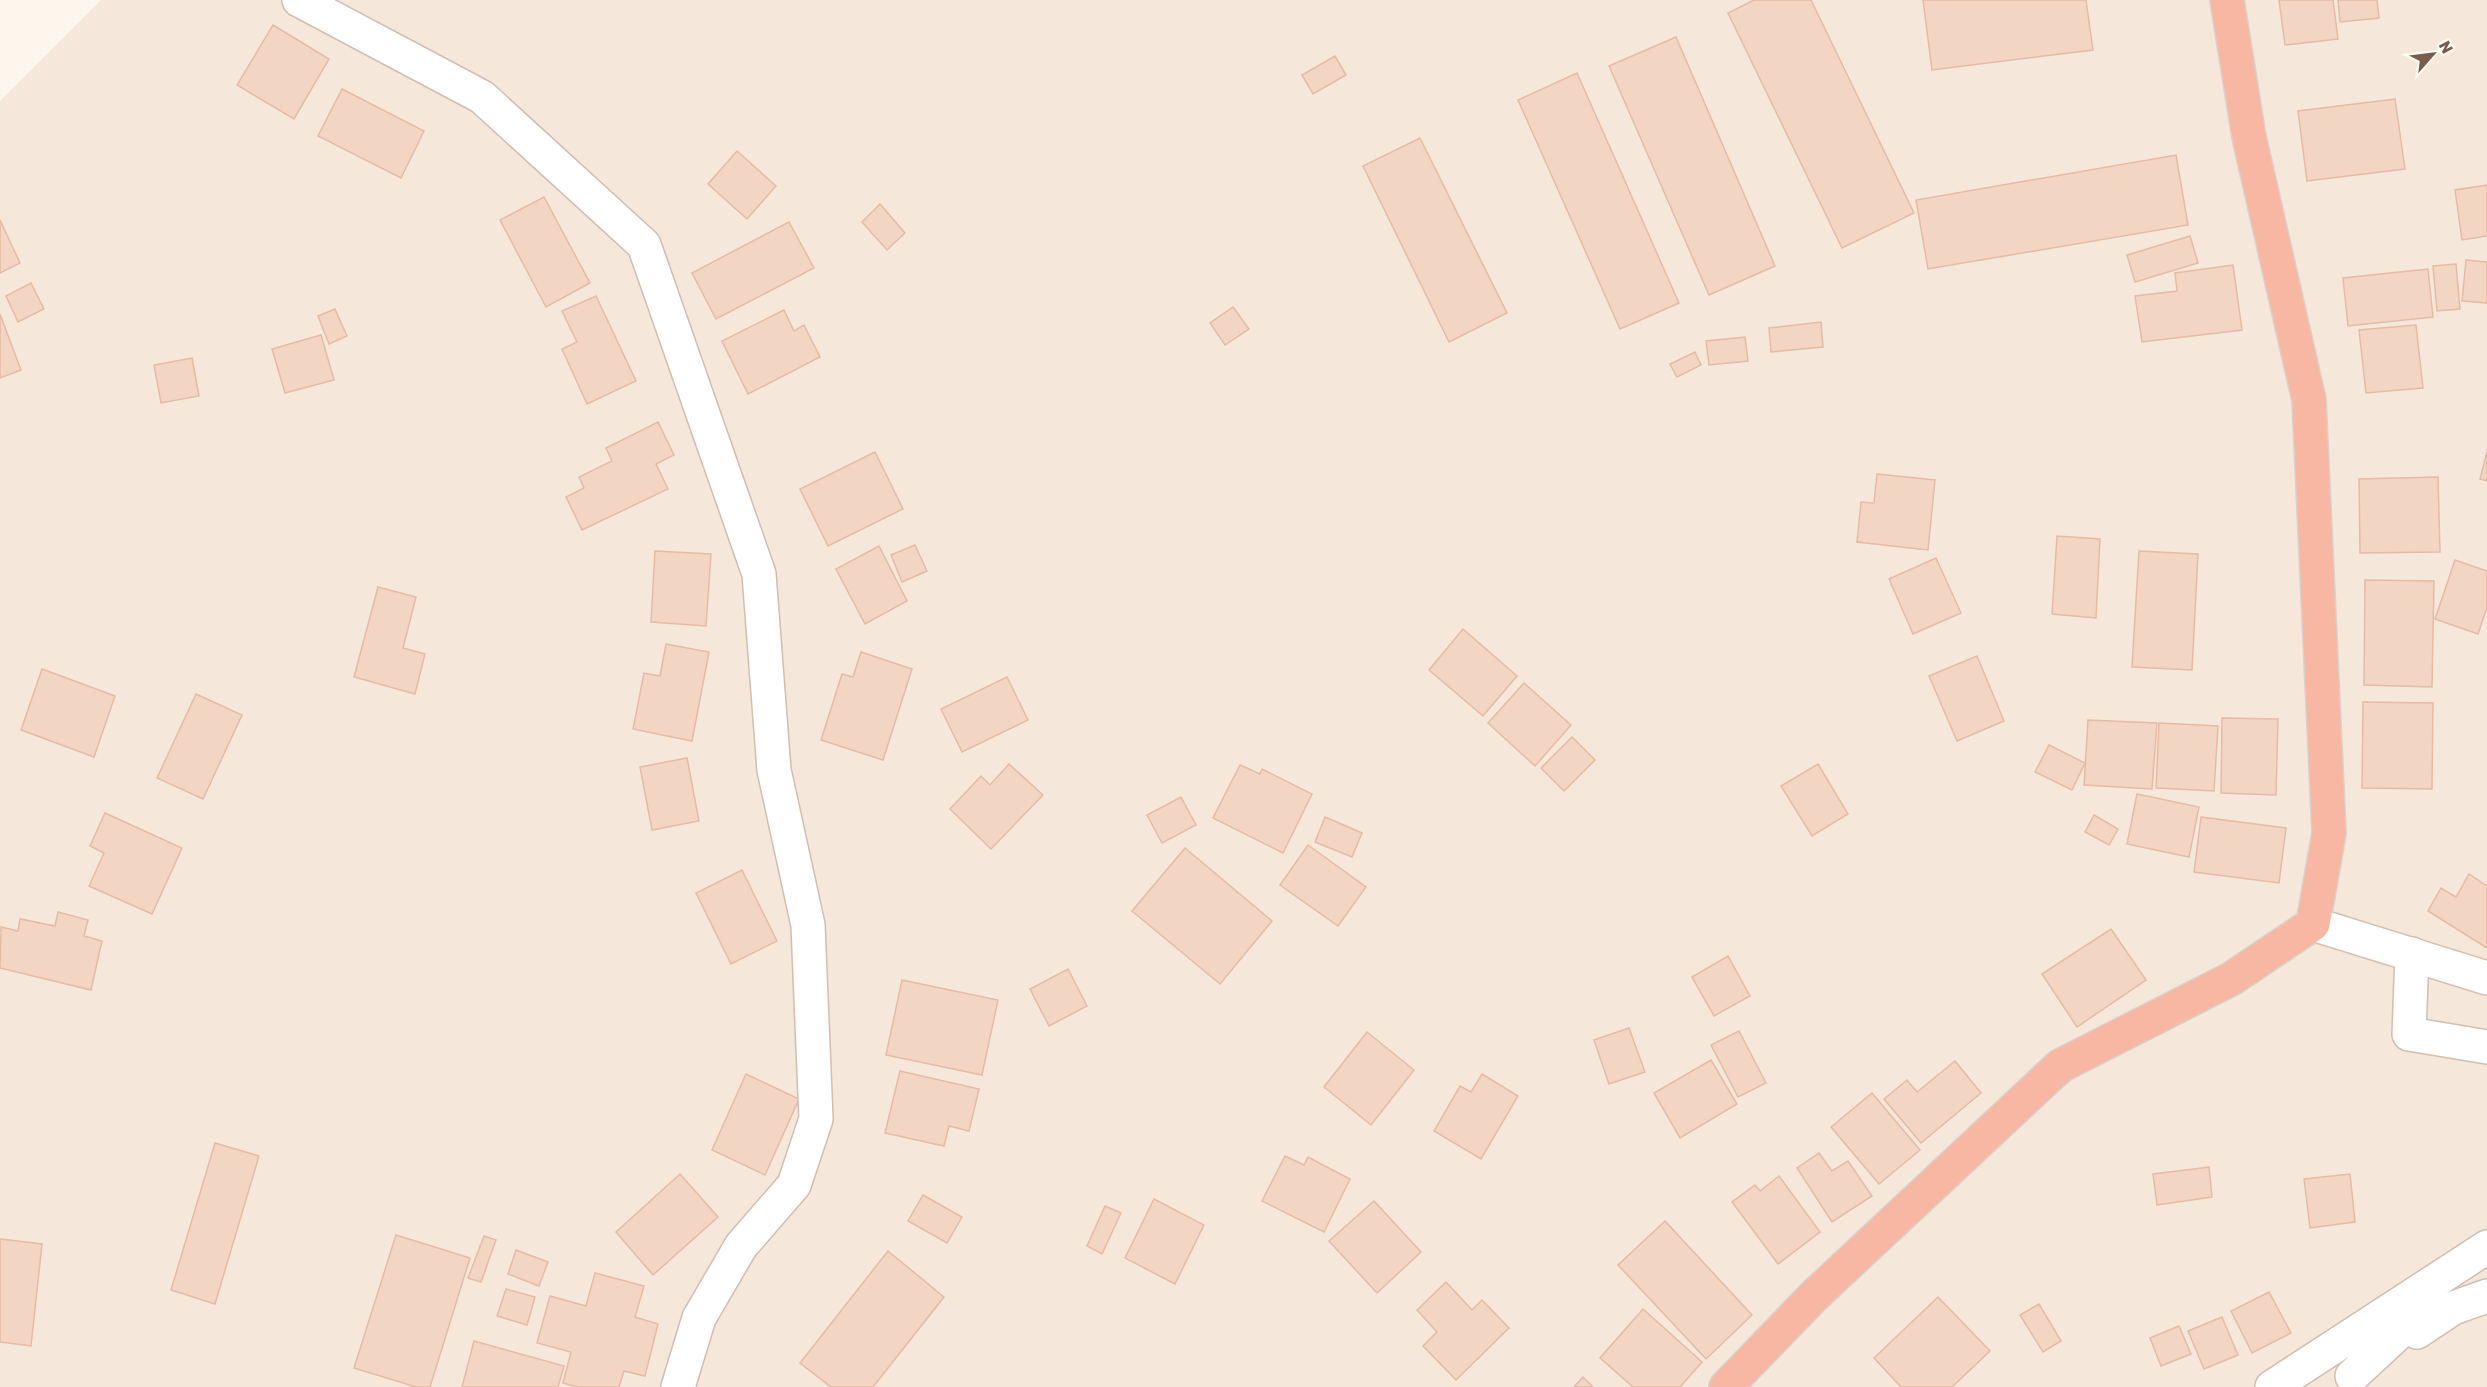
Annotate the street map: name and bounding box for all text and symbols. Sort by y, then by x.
north arrow [2403,24,2463,84]
text: N [2435,38,2457,57]

